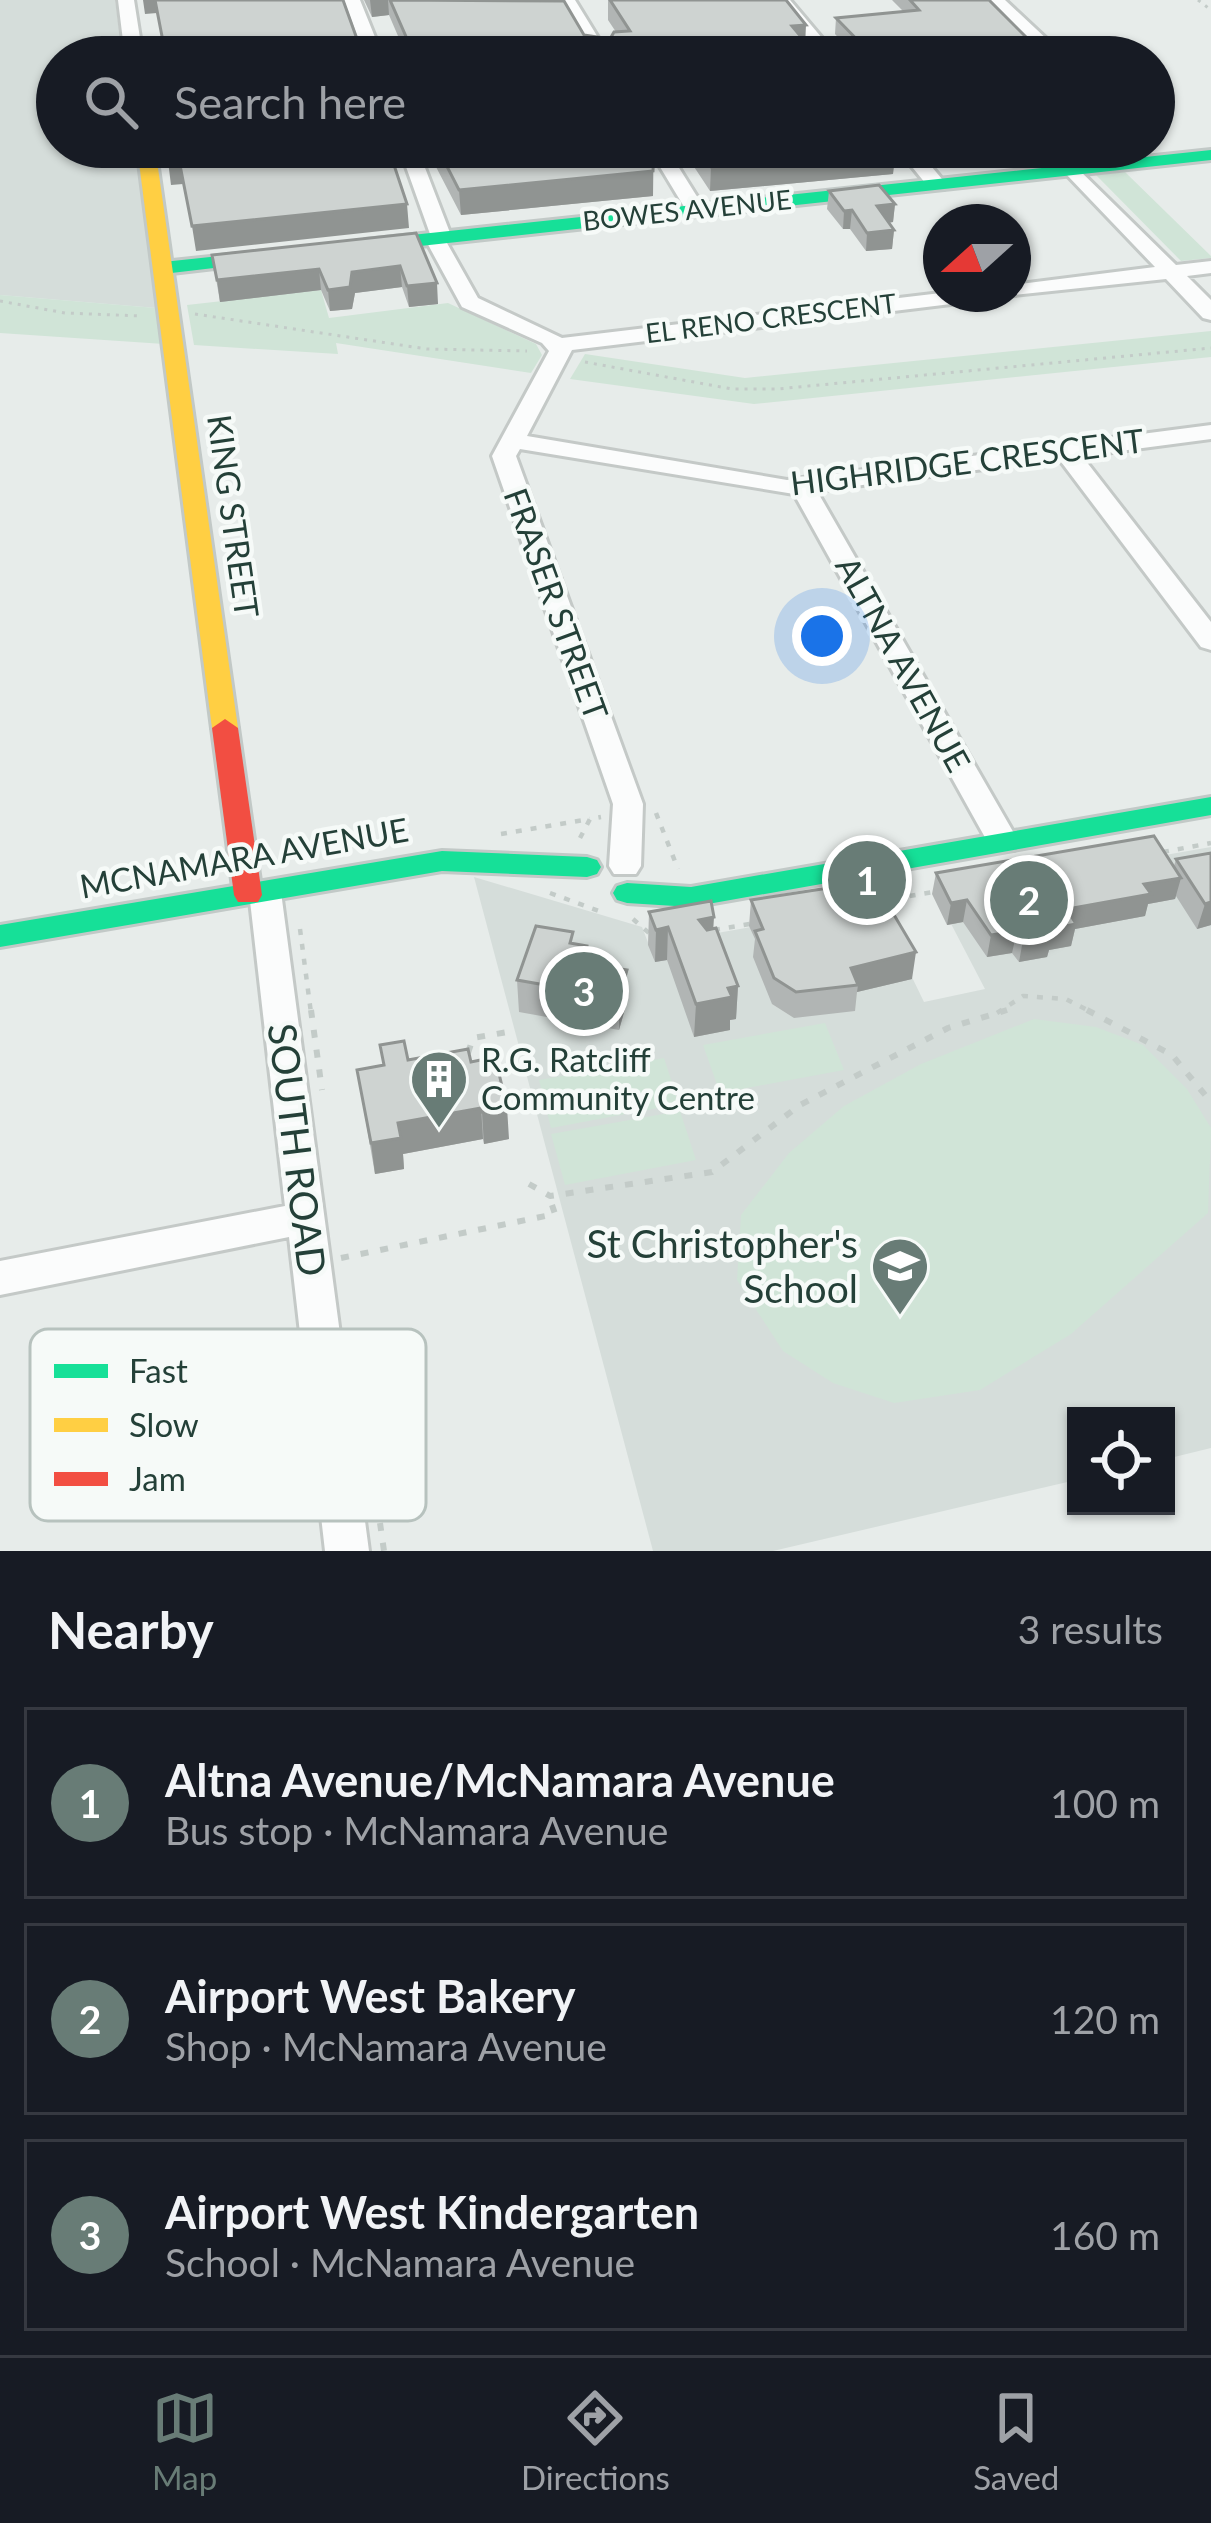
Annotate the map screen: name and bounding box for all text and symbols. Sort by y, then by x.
search box [36,36,1175,168]
icon: search [78,69,144,135]
text: Search here [174,75,406,129]
street label: BOWES AVENUE [581,182,793,237]
north arrow [923,204,1031,312]
street label: EL RENO CRESCENT [643,286,898,349]
street label: KING STREET [200,412,268,620]
street label: HIGHRIDGE CRESCENT [788,419,1146,503]
street label: FRASER STREET [497,482,618,725]
street label: ALTNA AVENUE [828,549,980,778]
your location [792,606,852,666]
street label: MCNAMARA AVENUE [76,808,411,906]
pin: 1 [828,835,906,925]
pin: 2 [990,855,1068,945]
pin: 3 [545,946,623,1036]
street label: SOUTH ROAD [260,1021,336,1279]
place label: R.G. Ratcliff Community Centre [481,1039,755,1117]
building icon: R.G. Ratcliff Community Centre [408,1048,470,1130]
place label: St Christopher's School [587,1220,858,1311]
school or university icon: St Christopher's School [869,1235,931,1317]
legend [30,1329,426,1521]
text: Fast [129,1350,188,1390]
text: Slow [129,1404,199,1444]
map controls [1067,1407,1175,1515]
button: locate [1067,1407,1175,1515]
text: Jam [129,1458,186,1498]
text: Nearby [48,1599,214,1660]
text: 3 results [1018,1606,1163,1652]
text: Altna Avenue/McNamara Avenue [165,1753,835,1807]
text: 1 [79,1780,101,1826]
text: 100 m [1050,1780,1160,1826]
text: Bus stop · McNamara Avenue [165,1807,668,1853]
text: Airport West Bakery [165,1969,576,2023]
text: 2 [79,1996,101,2042]
text: 120 m [1050,1996,1160,2042]
text: Shop · McNamara Avenue [165,2023,607,2069]
text: Airport West Kindergarten [165,2185,699,2239]
text: 3 [79,2212,101,2258]
text: 160 m [1050,2212,1160,2258]
text: School · McNamara Avenue [165,2239,635,2285]
tab: Map [152,2385,218,2497]
tab: Directions [521,2385,670,2497]
tab: Saved [973,2385,1059,2497]

